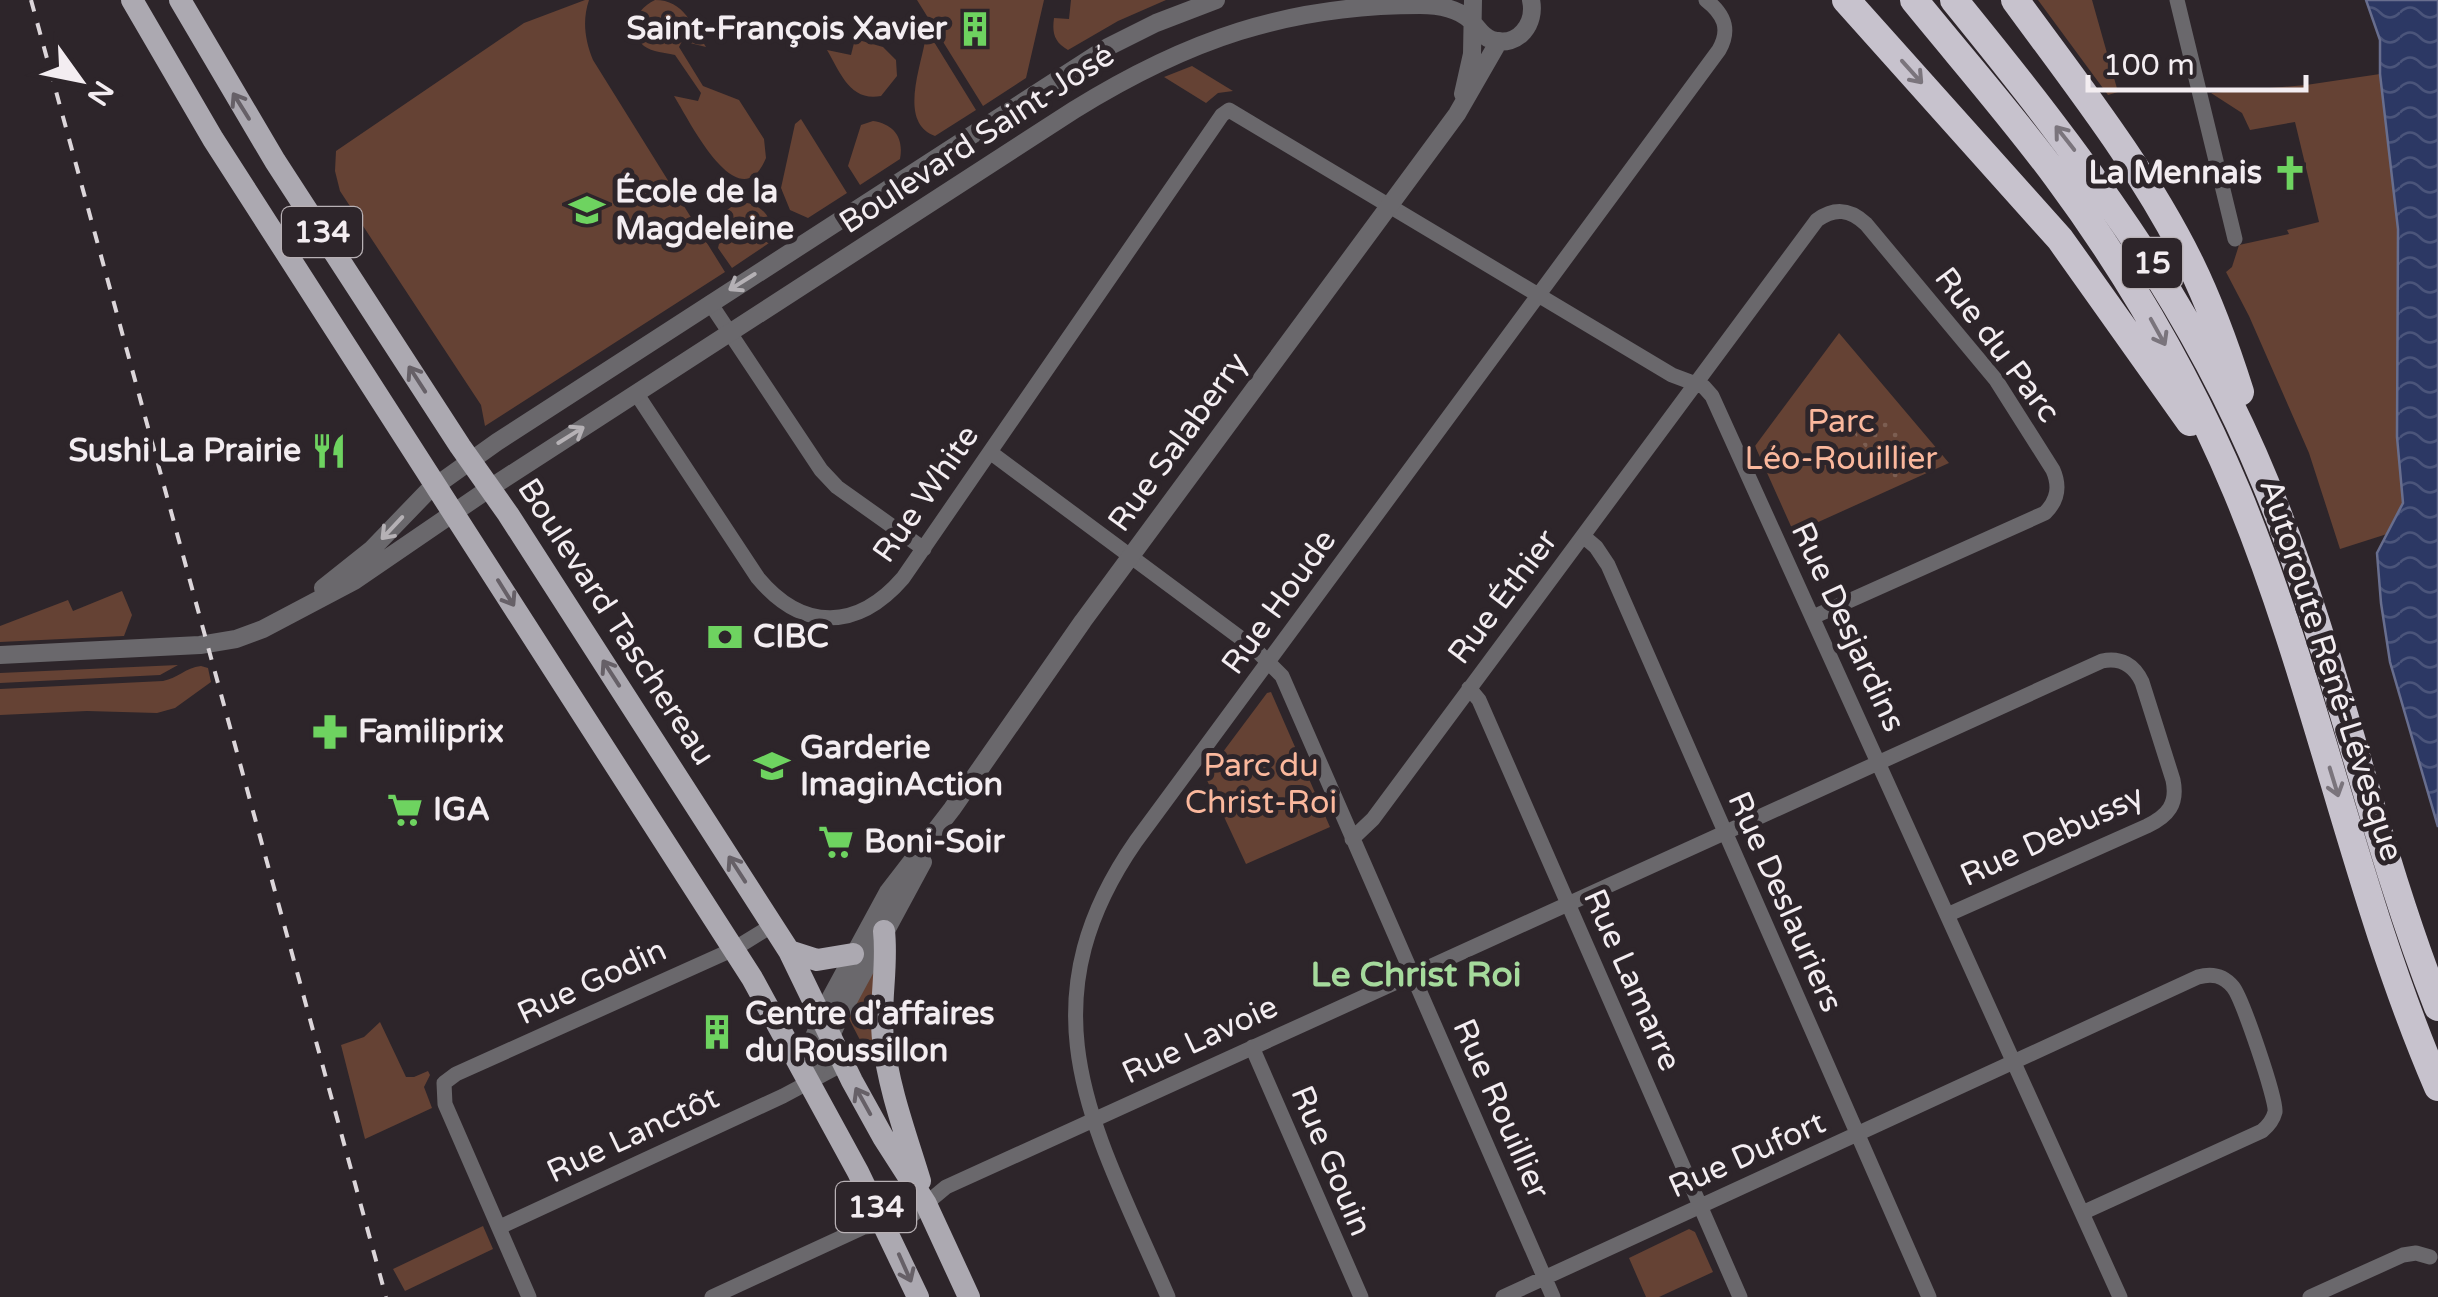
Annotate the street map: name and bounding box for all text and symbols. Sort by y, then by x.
place label: Saint-François Xavier [626,10,948,48]
building icon: Saint-François Xavier [956,10,994,48]
north arrow [30,30,130,130]
scale bar [2088,30,2306,92]
street label: Boulevard Saint-José [833,36,1121,242]
text: 100 m [2103,47,2195,84]
one-way arrow [1900,59,1923,84]
text: N [80,74,121,112]
one-way arrow [231,92,252,121]
one-way arrow [2055,125,2076,152]
place label: La Mennais [2088,154,2262,192]
church icon: La Mennais [2271,154,2309,192]
place label: École de la Magdeleine [615,172,794,248]
school or university icon: École de la Magdeleine [568,191,606,229]
road number: 134 [282,207,362,257]
road number: 15 [2122,238,2182,288]
street label: Rue du Parc [1926,260,2068,430]
one-way arrow [729,272,757,293]
one-way arrow [2149,317,2169,346]
street label: Rue Salaberry [1100,345,1256,539]
one-way arrow [407,365,428,394]
park label: Parc Léo-Rouillier [1744,403,1938,478]
street label: Rue White [865,418,987,570]
one-way arrow [557,424,585,445]
place label: Sushi La Prairie [68,432,301,470]
restaurant icon: Sushi La Prairie [310,432,348,470]
street label: Boulevard Taschereau [509,472,723,772]
street label: Autoroute René-Lévesque [2251,474,2411,866]
one-way arrow [380,515,404,539]
street label: Rue Desjardins [1783,516,1913,738]
street label: Rue Houde [1214,522,1344,682]
street label: Rue Éthier [1440,522,1566,672]
one-way arrow [496,579,517,607]
bank icon: CIBC [706,618,744,656]
place label: CIBC [753,618,829,656]
one-way arrow [601,659,622,687]
pharmacy icon: Familiprix [311,713,349,751]
place label: Familiprix [358,713,504,751]
place label: Garderie ImaginAction [800,729,1003,804]
school or university icon: Garderie ImaginAction [753,747,791,785]
park label: Parc du Christ-Roi [1185,747,1337,822]
one-way arrow [2326,766,2344,797]
street label: Rue Debussy [1954,777,2150,895]
street label: Rue Deslauriers [1719,786,1851,1018]
supermarket icon: IGA [386,791,424,829]
place label: IGA [433,791,490,829]
supermarket icon: Boni-Soir [817,823,855,861]
place label: Boni-Soir [864,823,1006,861]
one-way arrow [727,855,748,883]
street label: Rue Lamarre [1575,883,1689,1077]
street label: Rue Godin [511,931,673,1033]
district label: Le Christ Roi [1311,954,1521,996]
street label: Rue Lavoie [1116,987,1284,1093]
place label: Centre d'affaires du Roussillon [745,995,995,1070]
building icon: Centre d'affaires du Roussillon [698,1013,736,1051]
street label: Rue Rouillier [1444,1013,1558,1205]
street label: Rue Lanctôt [541,1079,725,1191]
street label: Rue Gouin [1282,1080,1380,1242]
one-way arrow [852,1086,872,1116]
street label: Rue Dufort [1663,1104,1831,1206]
road number: 134 [836,1182,916,1232]
one-way arrow [897,1252,915,1283]

